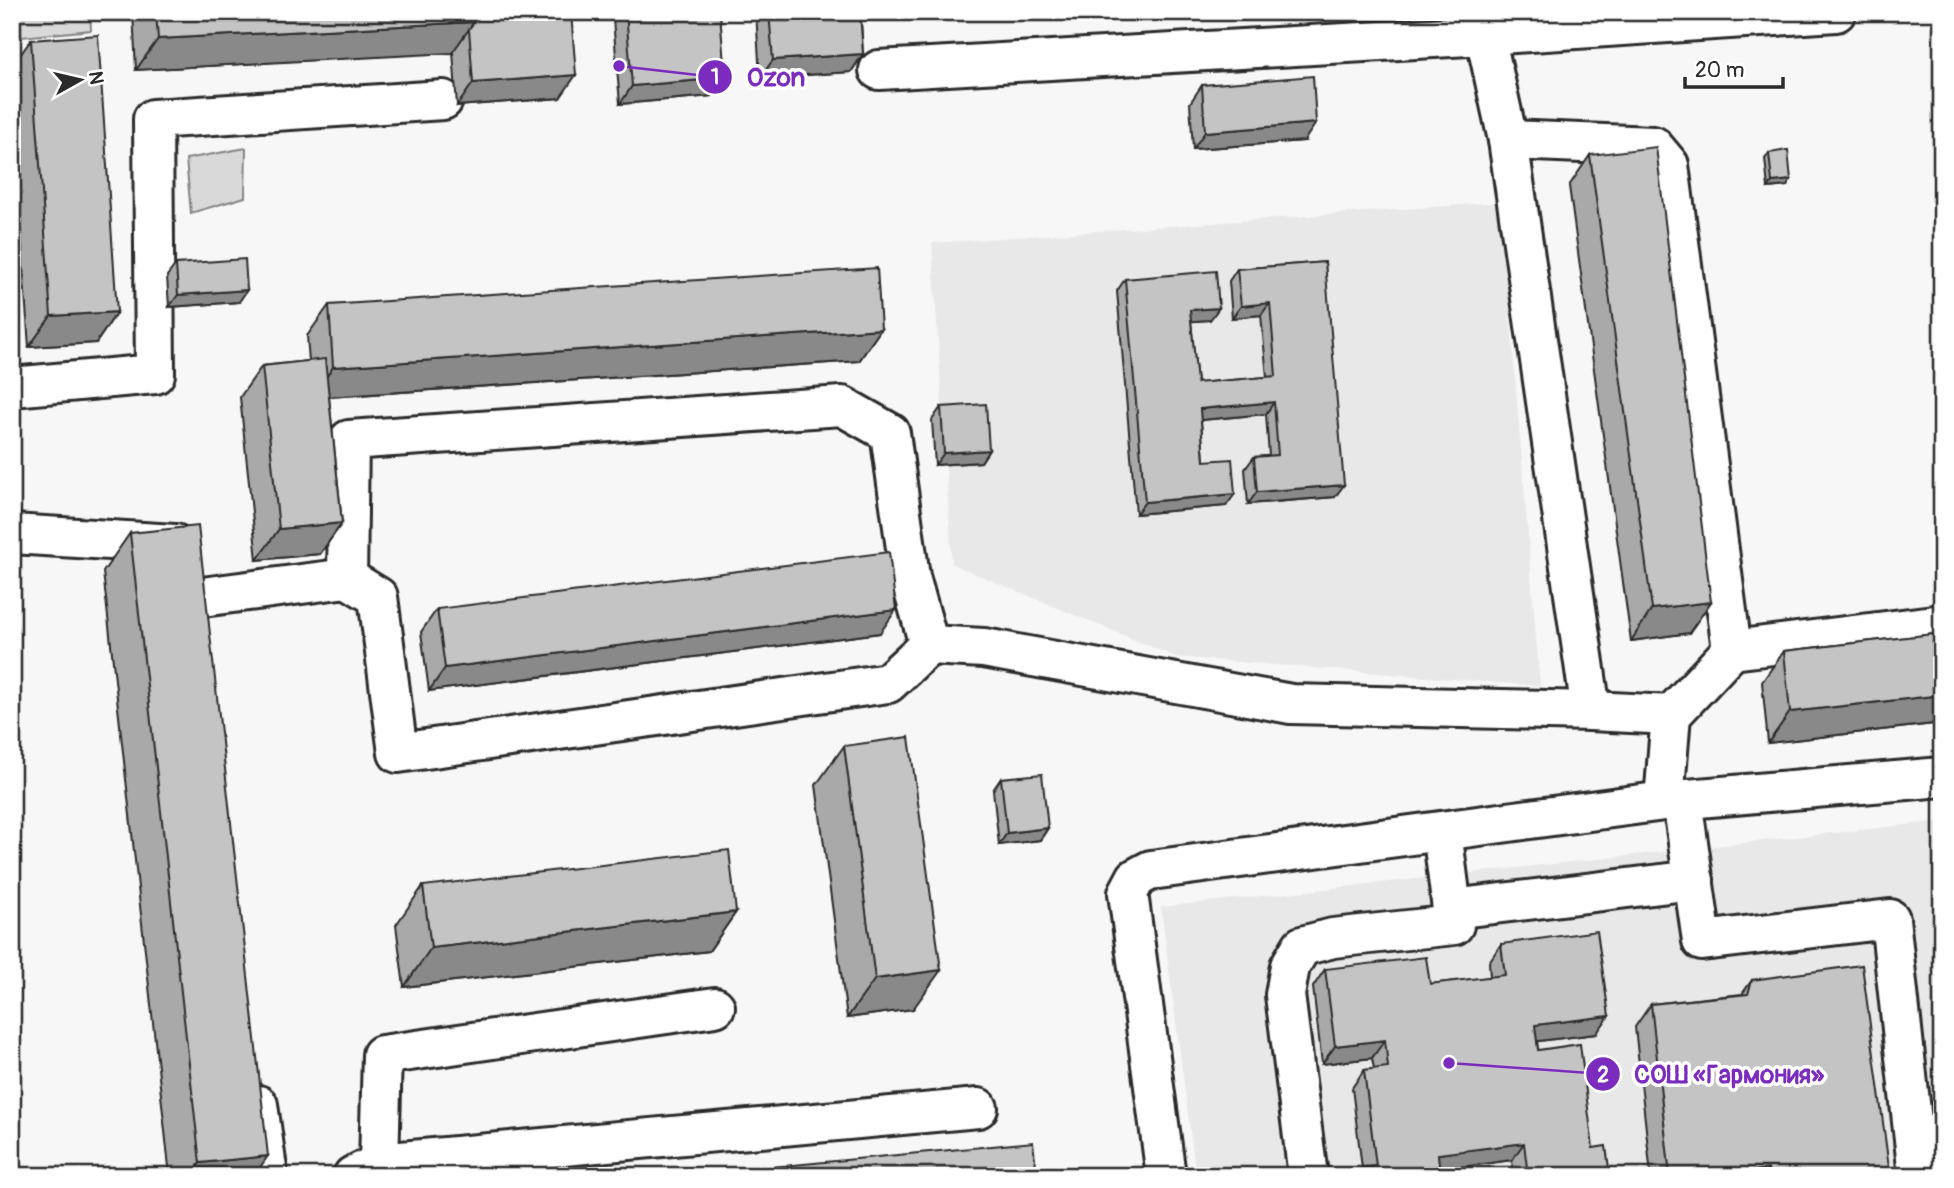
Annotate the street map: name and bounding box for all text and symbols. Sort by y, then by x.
north arrow [46,46,116,116]
scale bar [1685,46,1783,90]
callout: Ozon [697,53,819,100]
text: 20 m [1695,57,1744,84]
text: Ozon [747,62,806,94]
text: 1 [711,64,719,91]
text: N [83,70,109,86]
callout: СОШ «Гармония» [1585,1051,1838,1098]
text: СОШ «Гармония» [1634,1059,1825,1091]
text: 2 [1597,1062,1609,1089]

